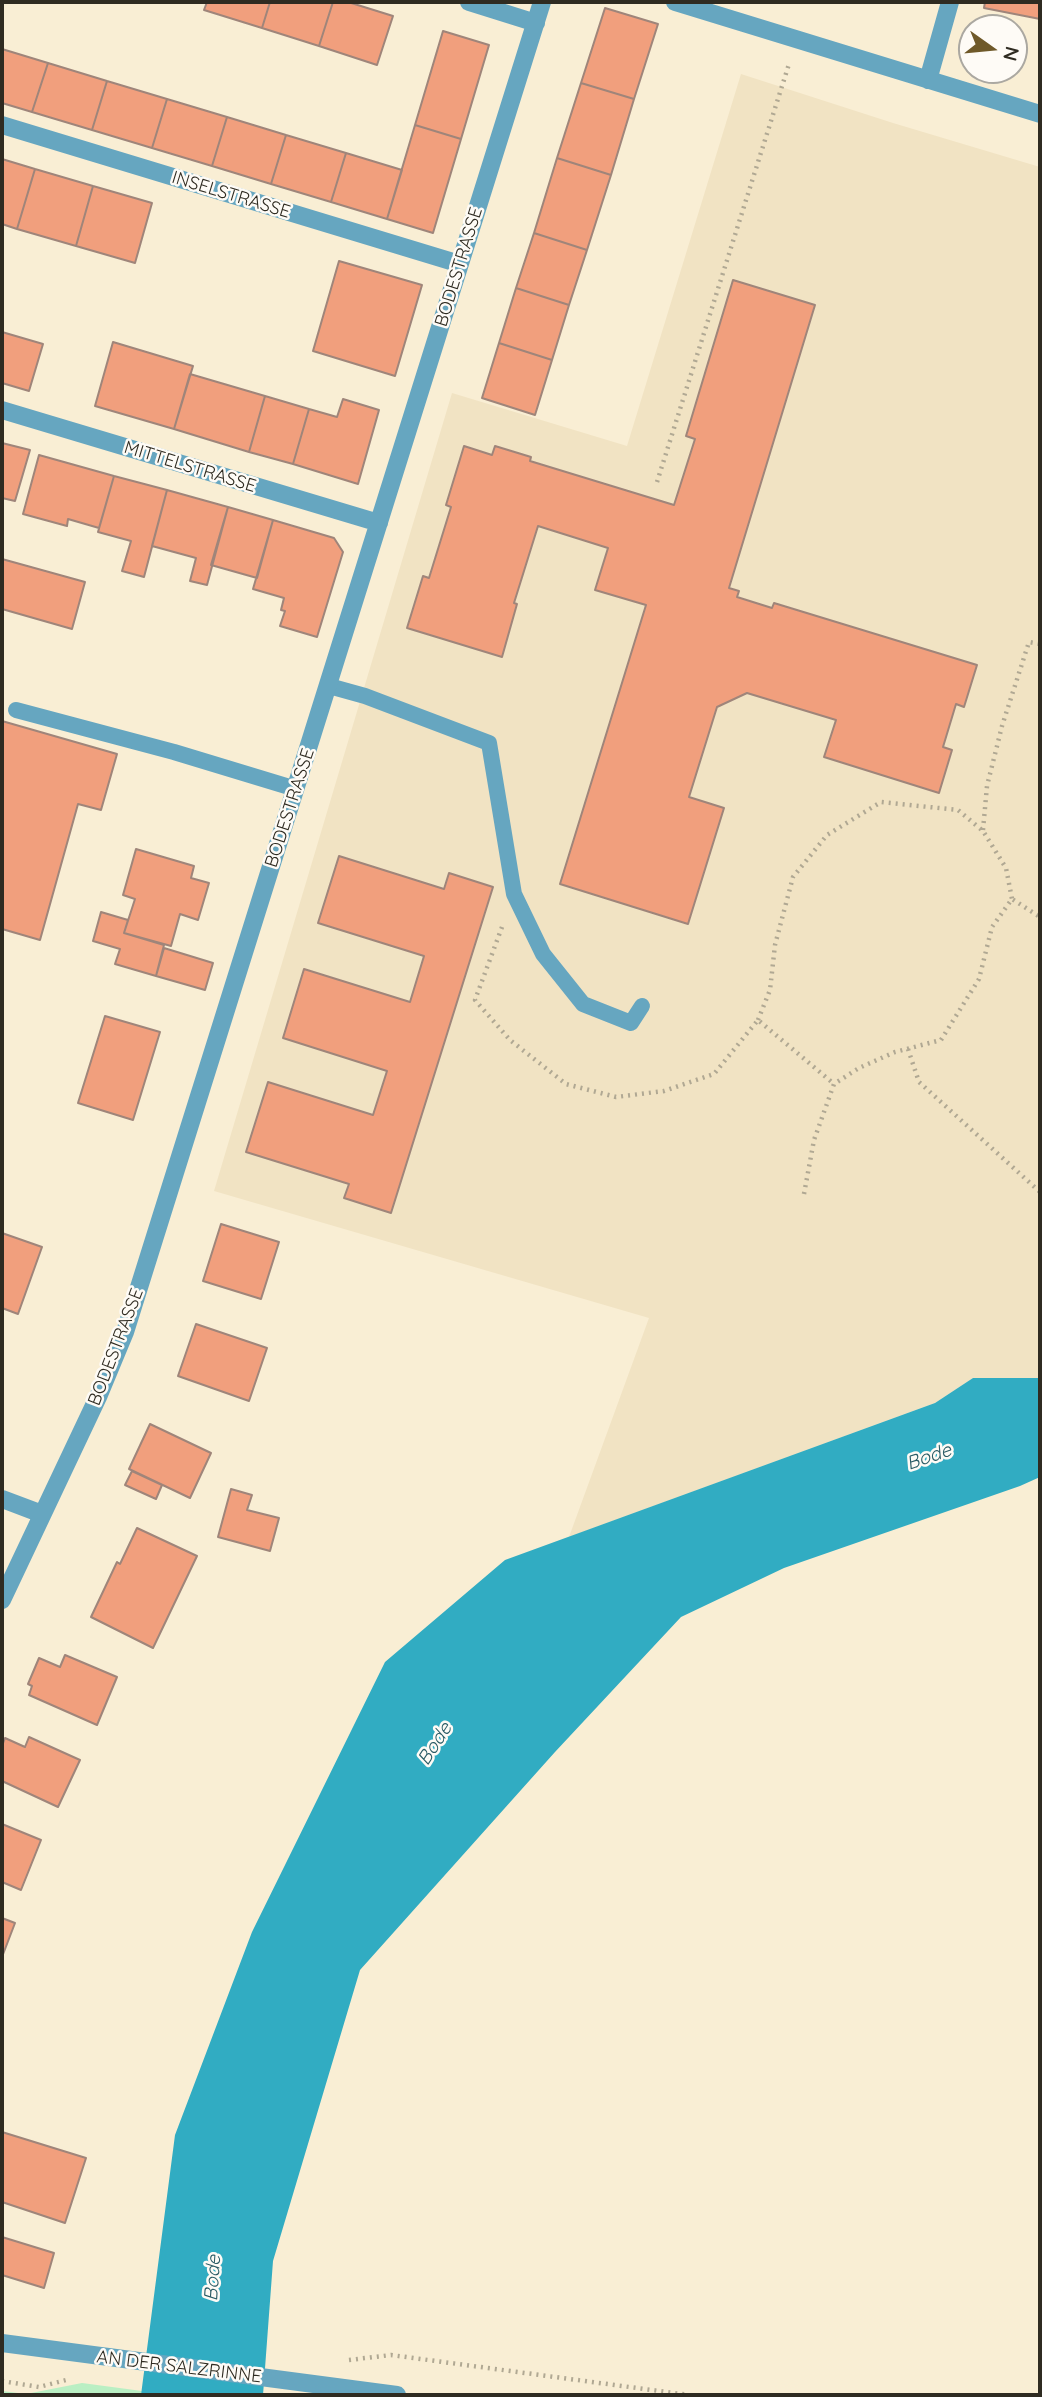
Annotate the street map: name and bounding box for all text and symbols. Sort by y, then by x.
north arrow [958,14,1028,84]
text: N [998,44,1025,64]
street label: INSELSTRASSE [169,167,293,223]
street label: BODESTRASSE [431,205,487,329]
street label: MITTELSTRASSE [122,437,258,497]
street label: BODESTRASSE [261,746,319,870]
street label: BODESTRASSE [84,1285,148,1409]
water label: Bode [904,1439,954,1475]
water label: Bode [413,1718,457,1770]
water label: Bode [200,2254,226,2302]
street label: AN DER SALZRINNE [95,2346,263,2388]

